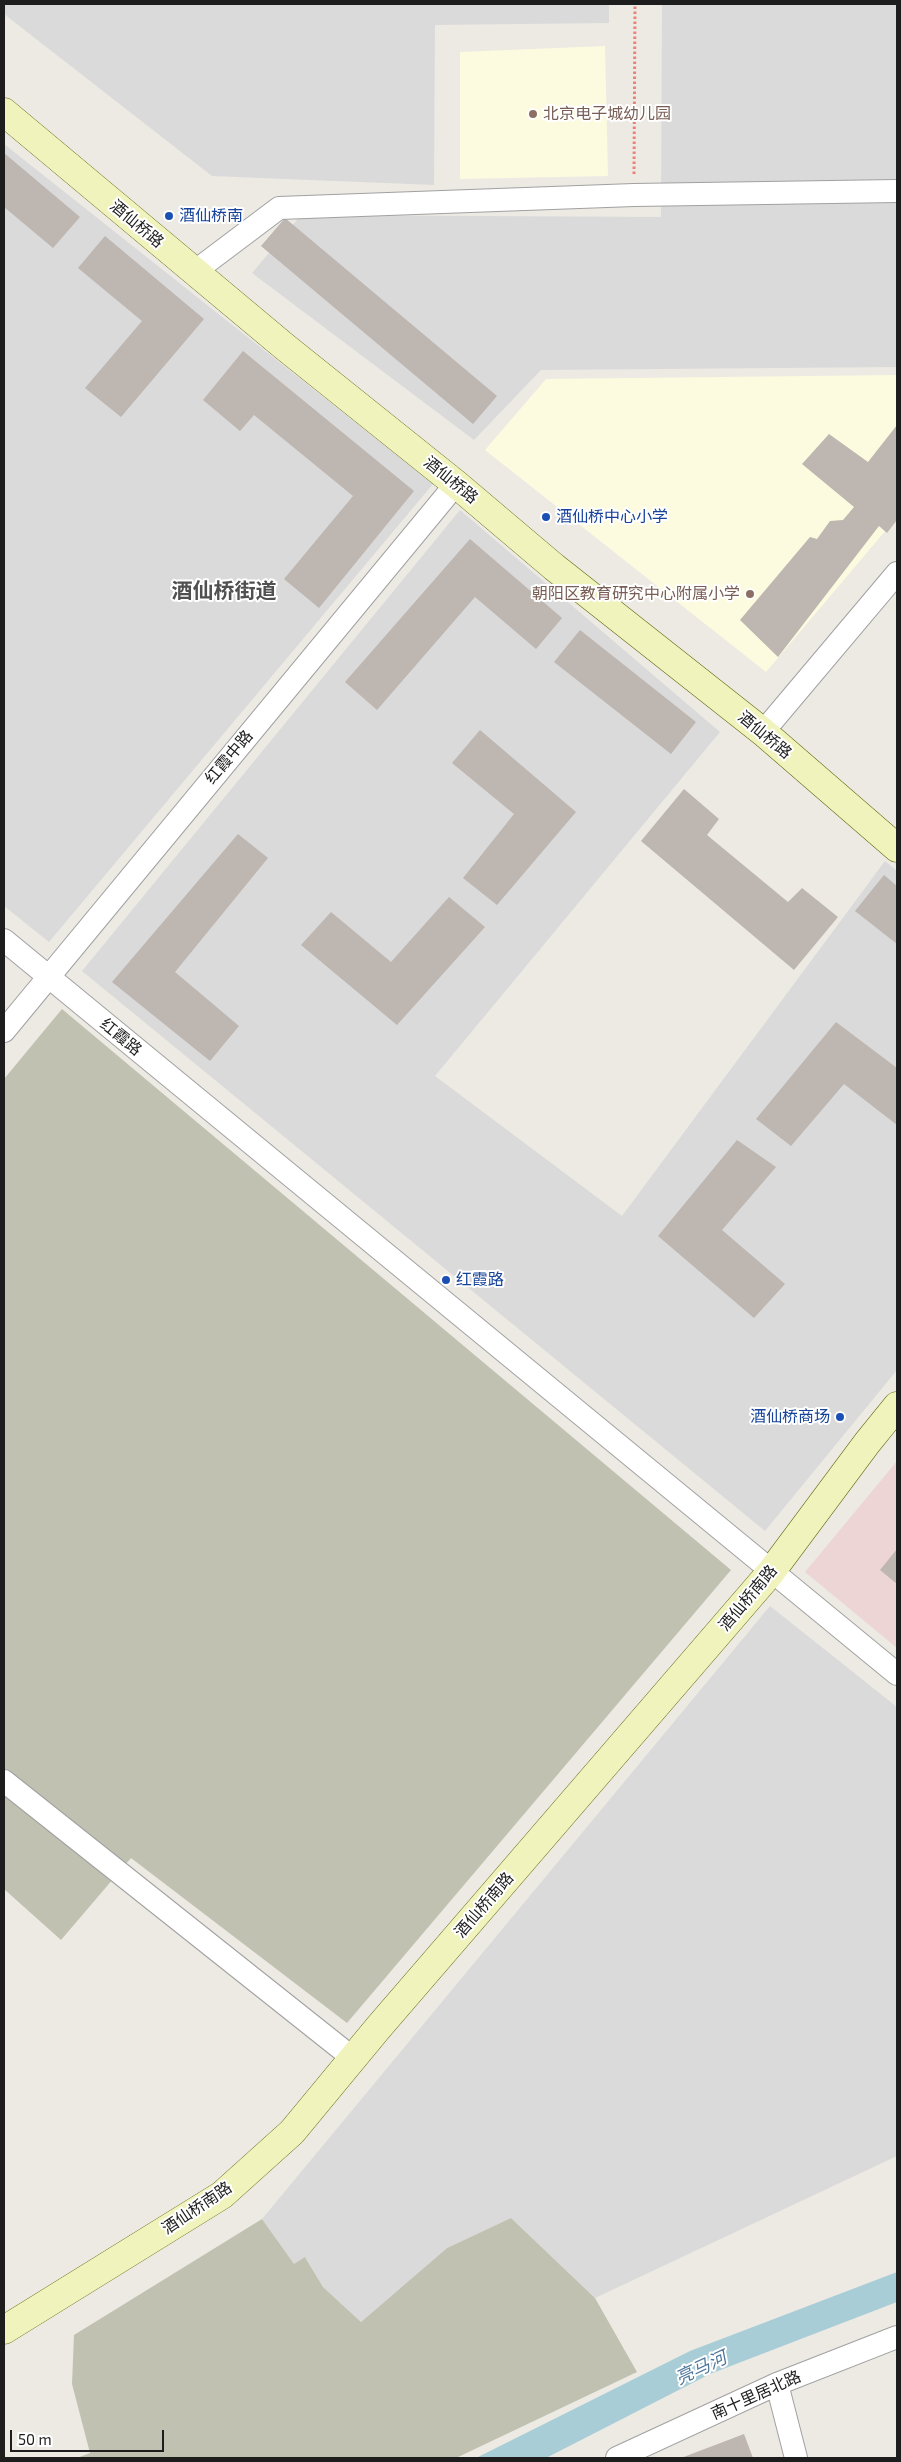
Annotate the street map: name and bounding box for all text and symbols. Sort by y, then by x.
place label: 北京电子城幼儿园 [543,104,671,124]
marker: 北京电子城幼儿园 [527,108,539,120]
street label: 酒仙桥路 [106,196,168,252]
place label: 酒仙桥南 [179,206,243,226]
marker: 酒仙桥南 [163,210,175,222]
street label: 酒仙桥路 [420,452,482,508]
place label: 酒仙桥中心小学 [556,507,668,527]
marker: 酒仙桥中心小学 [540,511,552,523]
district label: 酒仙桥街道 [172,578,276,604]
place label: 朝阳区教育研究中心附属小学 [532,584,740,604]
marker: 朝阳区教育研究中心附属小学 [744,588,756,600]
street label: 酒仙桥路 [734,707,796,763]
street label: 红霞中路 [201,726,257,788]
street label: 红霞路 [96,1014,146,1060]
place label: 红霞路 [456,1270,504,1290]
marker: 红霞路 [440,1274,452,1286]
place label: 酒仙桥商场 [750,1407,830,1427]
marker: 酒仙桥商场 [834,1411,846,1423]
street label: 酒仙桥南路 [715,1561,781,1635]
street label: 酒仙桥南路 [451,1869,517,1941]
street label: 酒仙桥南路 [158,2178,236,2238]
water label: 亮马河 [672,2347,730,2389]
street label: 南十里居北路 [708,2367,804,2423]
scale bar [12,2420,166,2452]
text: 50 m [18,2430,52,2448]

